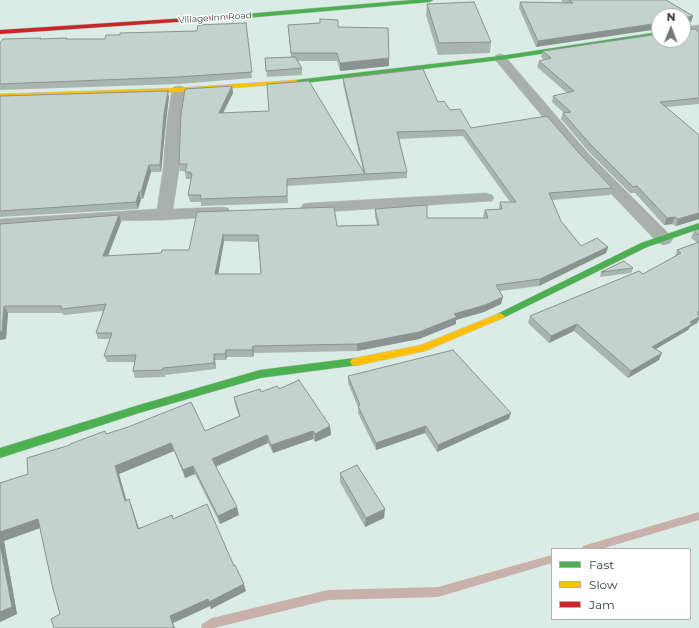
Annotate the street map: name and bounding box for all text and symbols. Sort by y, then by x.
north arrow [651,8,691,48]
street label: Village Inn Road [178,10,252,26]
text: N [667,10,676,24]
legend [551,548,691,620]
text: Fast [589,557,614,572]
text: Slow [589,577,618,592]
text: Jam [589,597,615,612]

